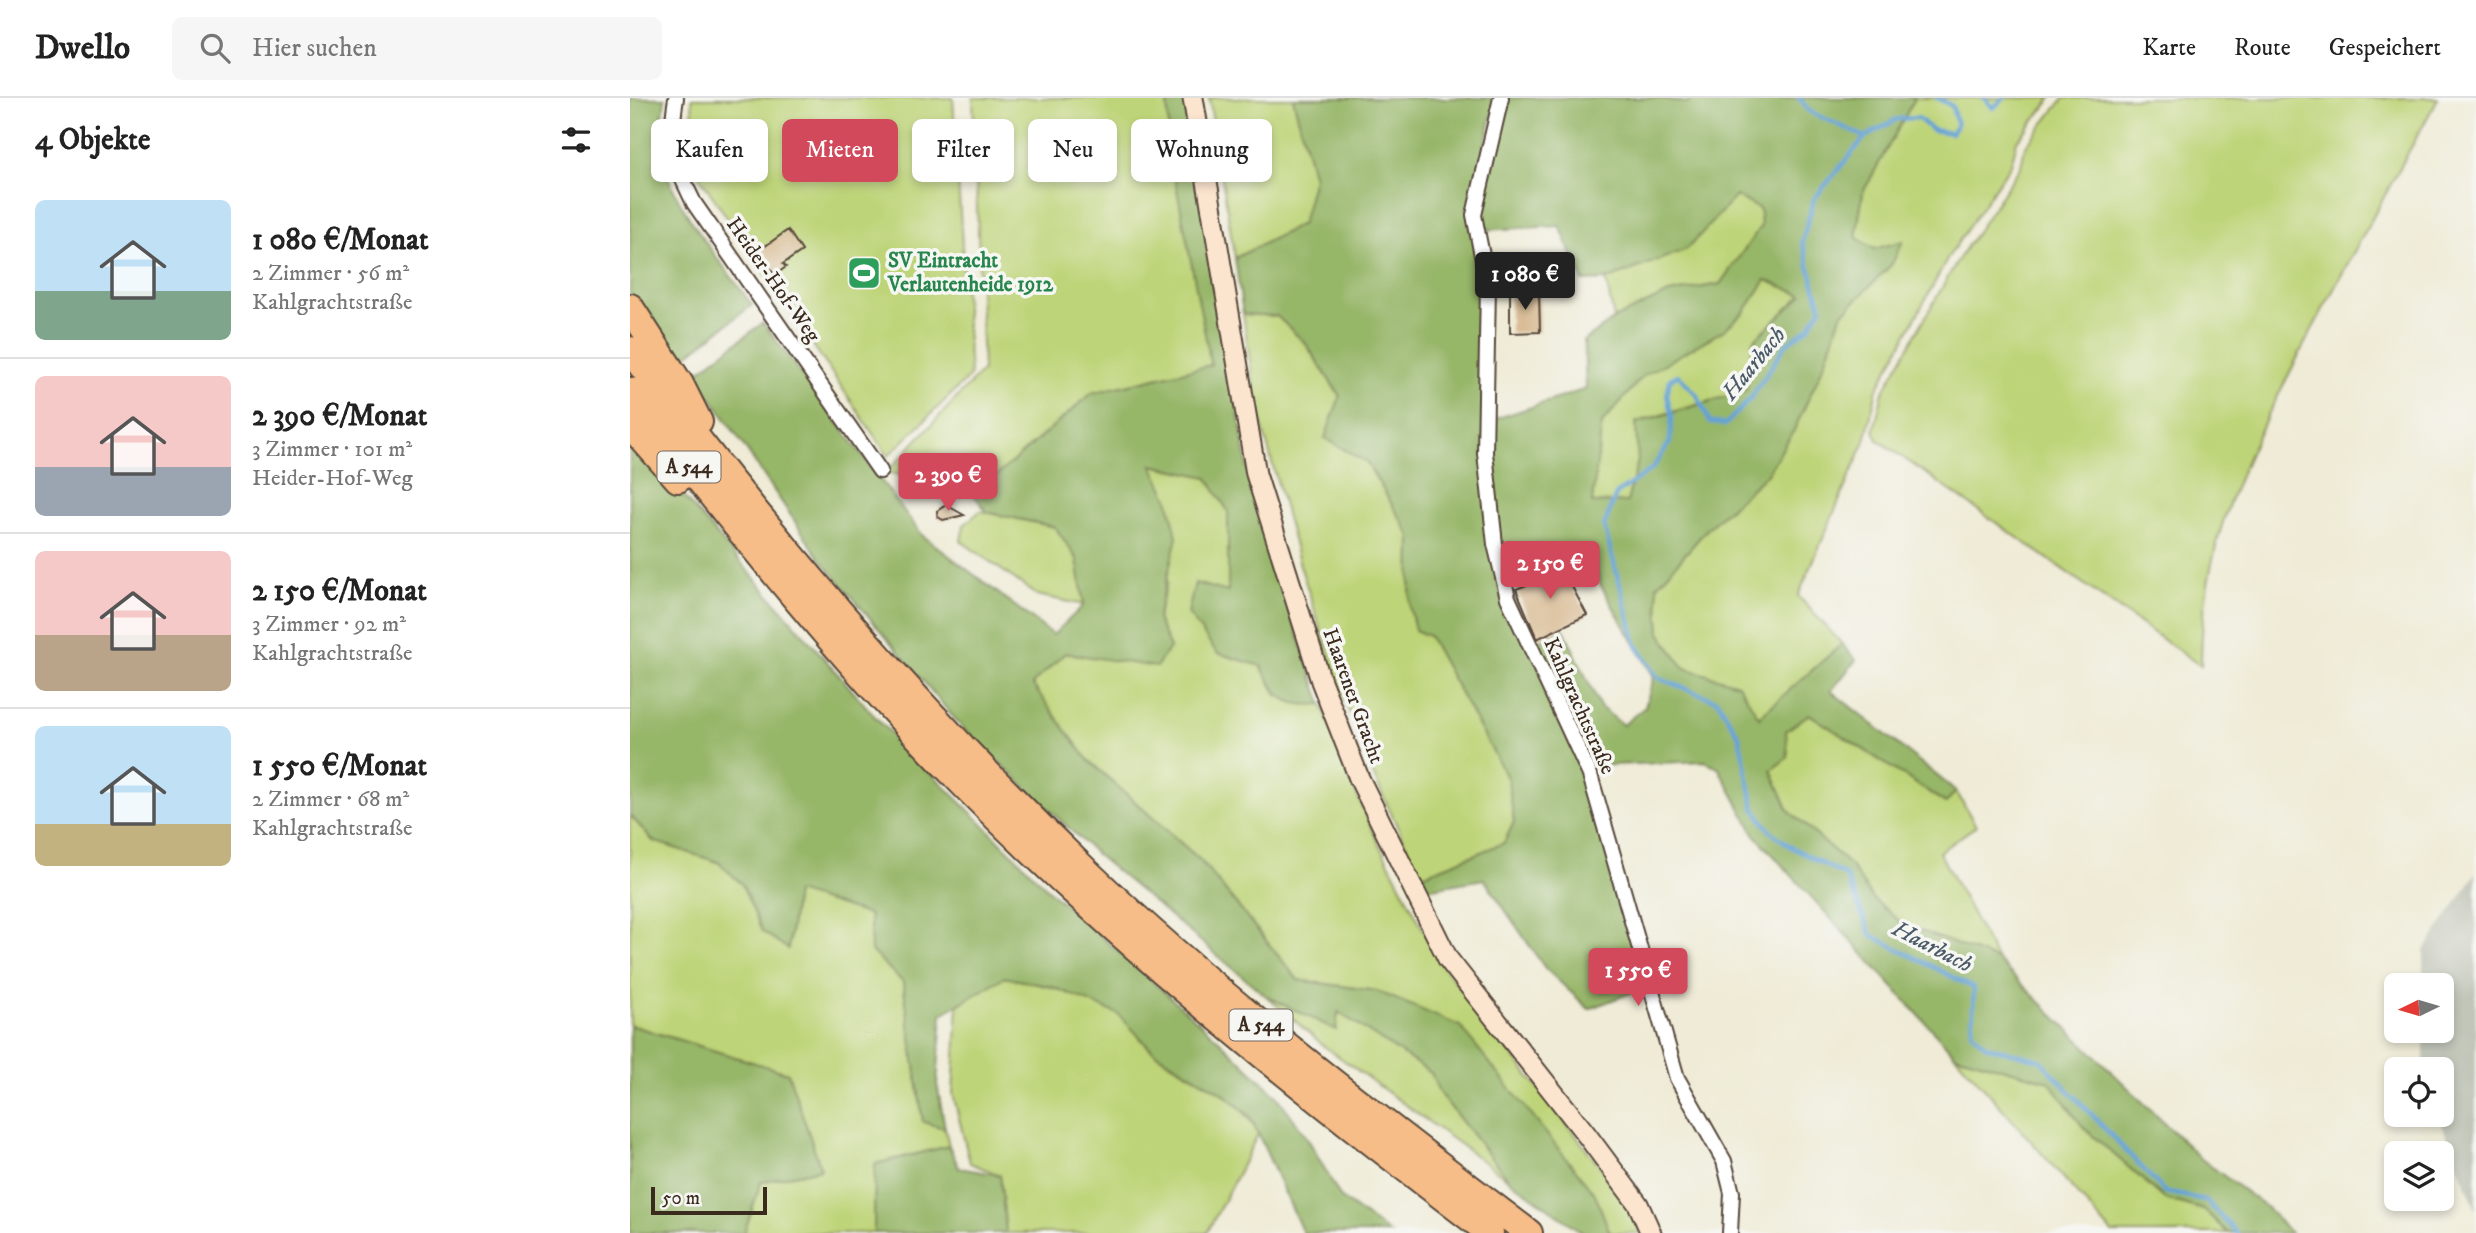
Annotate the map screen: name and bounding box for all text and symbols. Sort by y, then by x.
search box [172,17,662,80]
text: Dwello [35,28,130,69]
icon: search [196,29,234,67]
text: Hier suchen [252,32,377,65]
text: Karte [2142,33,2196,63]
text: Route [2234,33,2291,63]
text: Gespeichert [2329,33,2441,63]
chip: Kaufen [651,119,768,182]
chip: Mieten [782,119,898,182]
chip: Filter [912,119,1014,182]
chip: Neu [1028,119,1117,182]
chip: Wohnung [1131,119,1272,182]
icon: filters [557,121,595,159]
text: 4 Objekte [35,122,150,159]
street label: Heider-Hof-Weg [720,212,826,348]
text: 1 080 €/Monat [252,222,429,259]
icon: home [91,228,175,312]
place label: SV Eintracht Verlautenheide 1912 [887,248,1054,298]
pin: 1 080 € [1460,252,1590,312]
sports icon: SV Eintracht Verlautenheide 1912 [845,254,883,292]
text: 2 Zimmer · 56 m² [252,259,409,288]
text: 1 080 € [1491,260,1559,289]
text: Kahlgrachtstraße [252,288,412,317]
water label: Haarbach [1715,321,1792,407]
text: 2 390 €/Monat [252,398,427,435]
icon: home [91,404,175,488]
text: 3 Zimmer · 101 m² [252,435,412,464]
road number: A 544 [658,452,720,482]
pin: 2 390 € [883,454,1013,513]
text: 2 390 € [914,461,982,490]
text: Heider-Hof-Weg [252,464,413,493]
pin: 2 150 € [1485,542,1615,601]
text: 2 150 € [1517,549,1583,578]
text: 2 150 €/Monat [252,573,427,610]
icon: home [91,579,175,663]
text: 3 Zimmer · 92 m² [252,610,406,639]
street label: Haarener Gracht [1317,625,1390,767]
street label: Kahlgrachtstraße [1537,634,1621,778]
text: Kahlgrachtstraße [252,639,412,668]
text: 1 550 €/Monat [252,748,427,785]
icon: home [91,754,175,838]
text: 2 Zimmer · 68 m² [252,785,409,814]
text: Kahlgrachtstraße [252,814,412,843]
water label: Haarbach [1886,914,1977,979]
pin: 1 550 € [1573,948,1703,1008]
text: 1 550 € [1604,956,1672,985]
north arrow [2384,973,2454,1043]
map controls [2384,973,2454,1211]
road number: A 544 [1230,1009,1292,1040]
button: locate [2384,1057,2454,1127]
button: layers [2384,1141,2454,1211]
scale bar [651,1184,766,1216]
text: 50 m [662,1187,700,1210]

